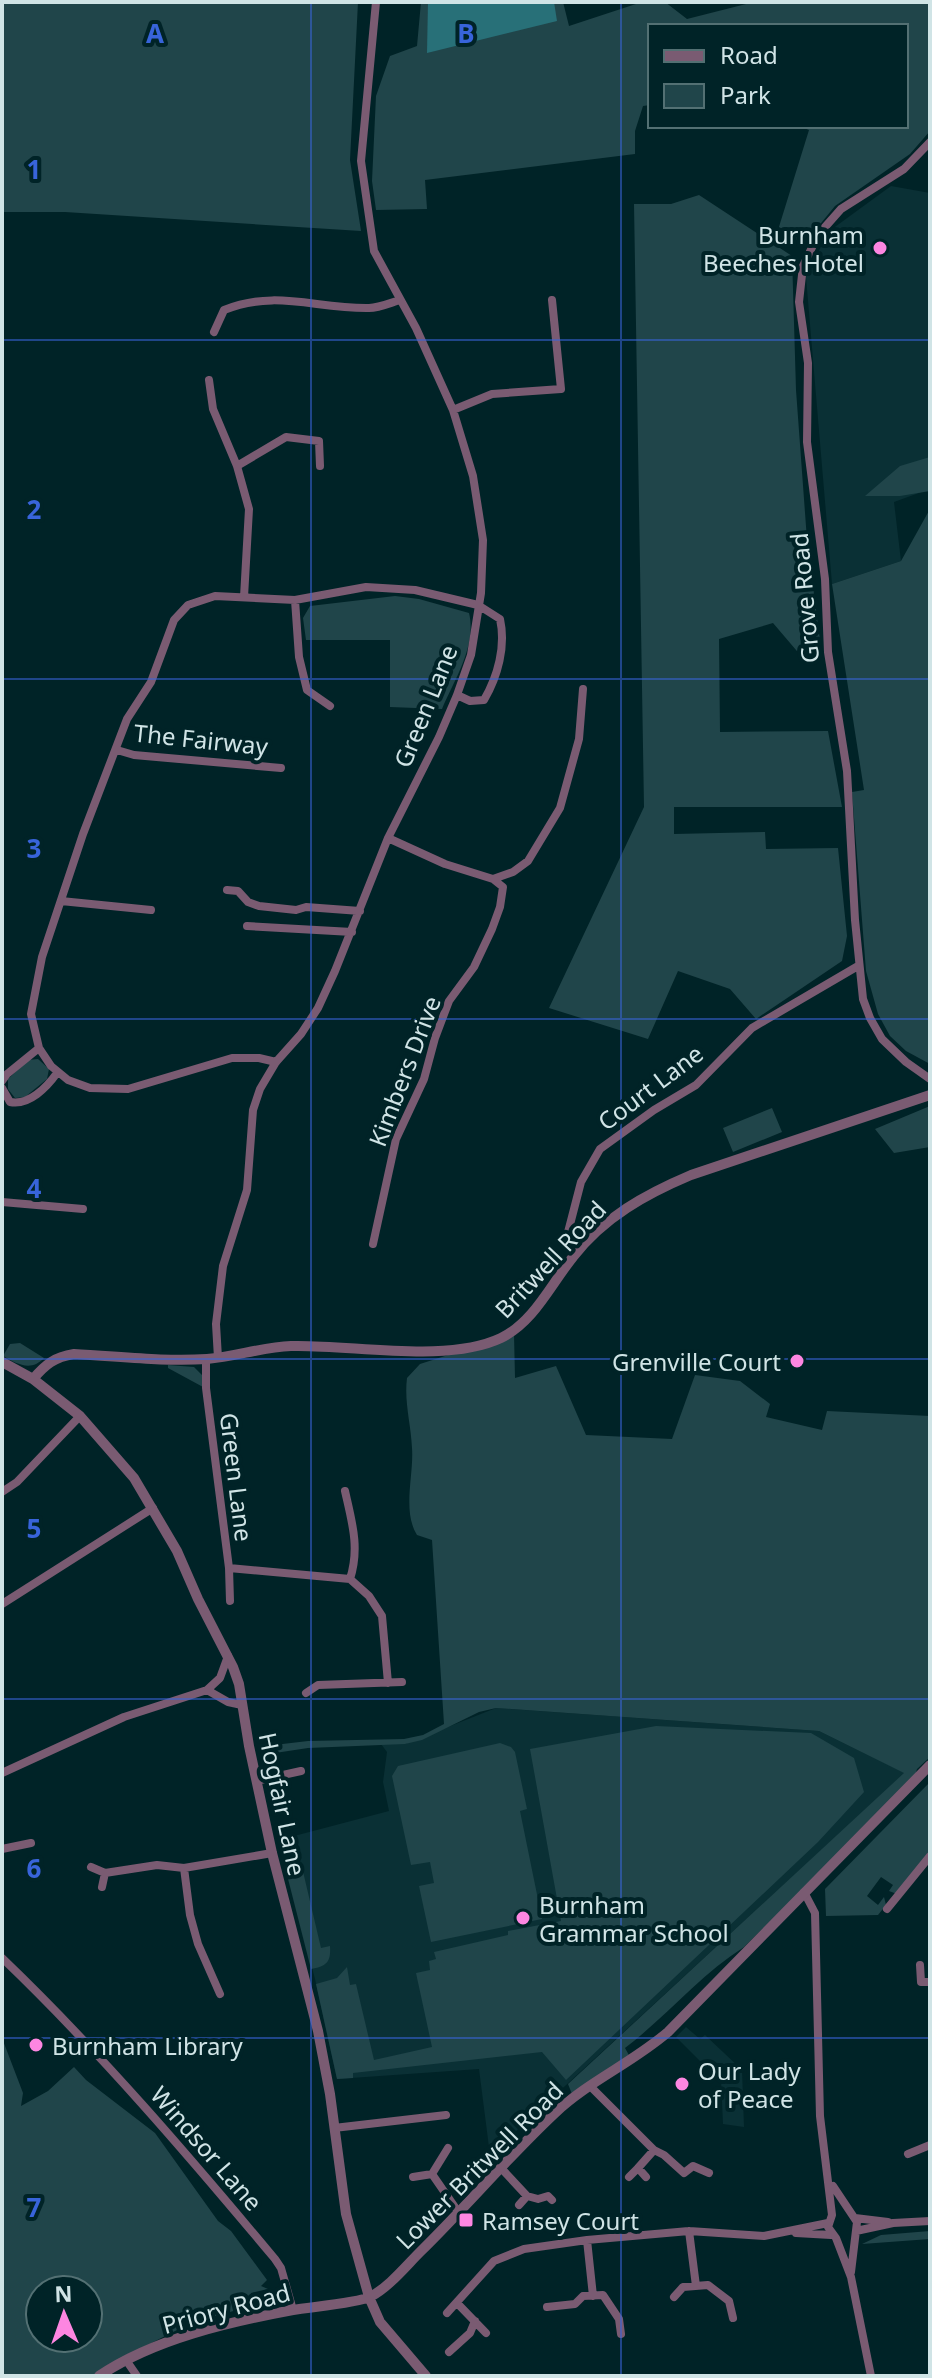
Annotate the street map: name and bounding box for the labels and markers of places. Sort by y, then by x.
place label: Burnham Beeches Hotel [703,218,864,279]
marker: Burnham Beeches Hotel [871,239,889,257]
place label: Grenville Court [612,1345,781,1378]
marker: Grenville Court [788,1352,806,1370]
place label: Burnham Grammar School [539,1888,729,1949]
marker: Burnham Grammar School [514,1909,532,1927]
place label: Burnham Library [52,2029,243,2062]
marker: Burnham Library [27,2036,45,2054]
place label: Our Lady of Peace [698,2054,802,2115]
marker: Our Lady of Peace [673,2075,691,2093]
place label: Ramsey Court [482,2204,639,2237]
marker: Ramsey Court [457,2211,475,2229]

